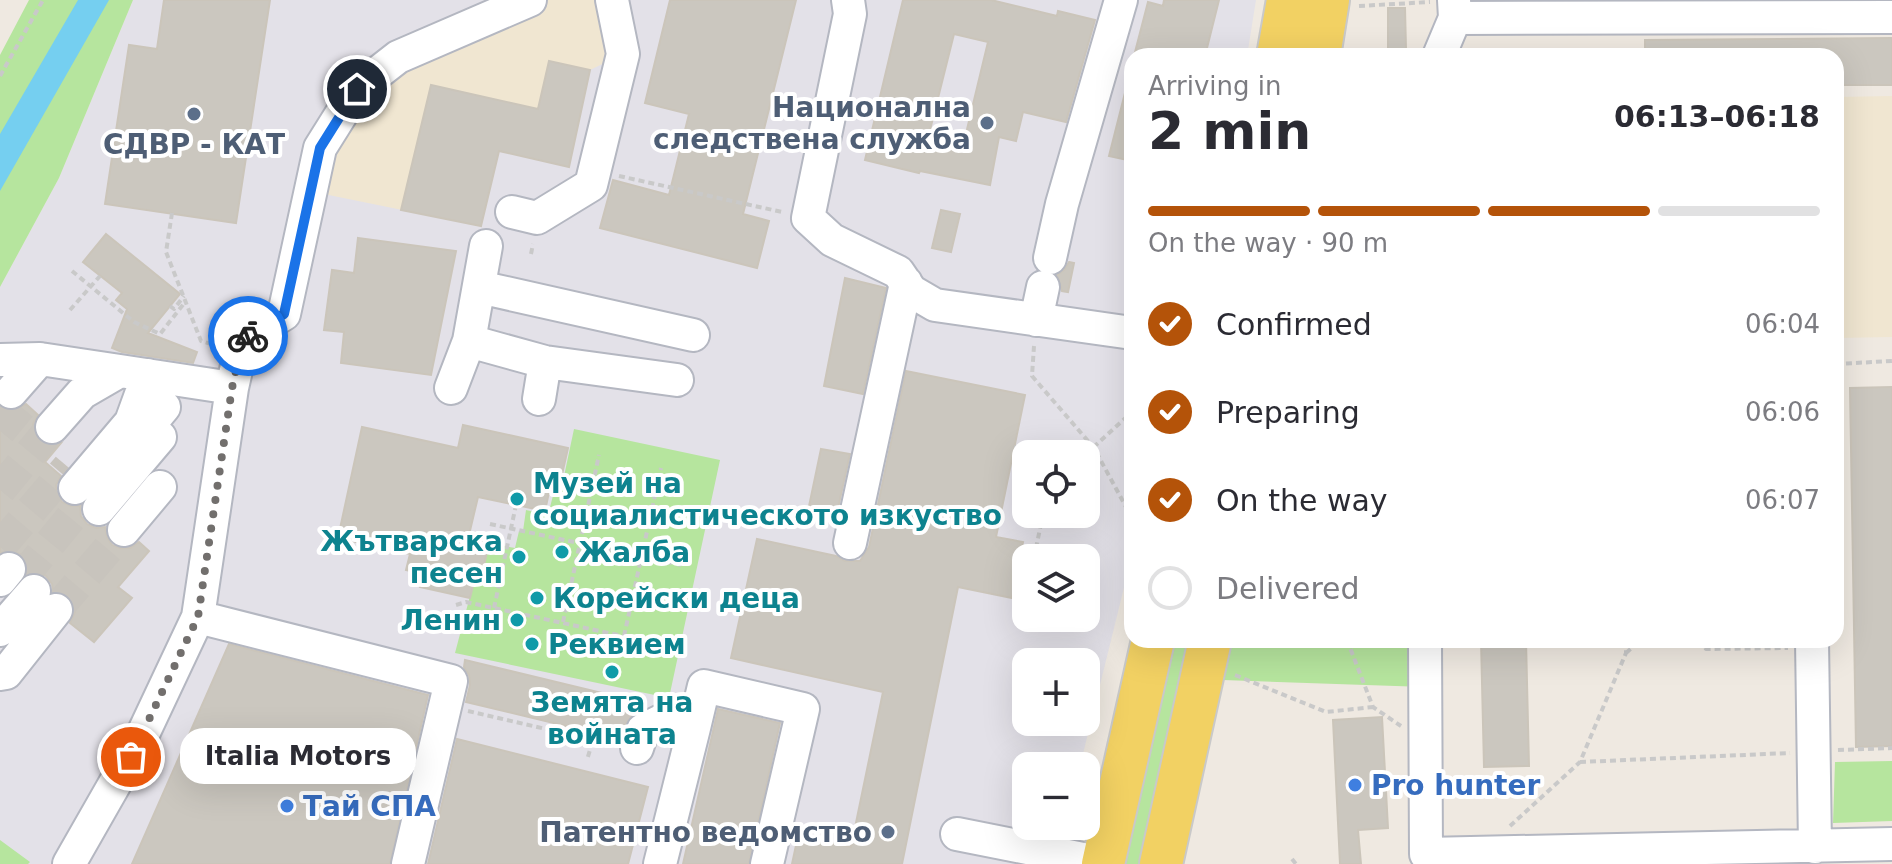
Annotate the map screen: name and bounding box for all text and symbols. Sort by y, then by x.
pin [323,55,391,123]
icon: home [335,67,379,111]
text: Arriving in [1148,71,1282,101]
place label: Национална следствена служба [653,91,971,156]
text: 06:13–06:18 [1614,99,1820,134]
text: 2 min [1148,101,1311,161]
marker: СДВР - КАТ [185,105,203,123]
marker: Национална следствена служба [978,114,996,132]
place label: СДВР - КАТ [103,128,285,161]
text: On the way · 90 m [1148,228,1388,258]
courier [208,296,288,376]
icon: check [1148,302,1192,346]
text: Confirmed [1216,307,1372,342]
text: 06:04 [1745,309,1820,339]
icon: bike [226,314,270,358]
icon: check [1148,390,1192,434]
text: Preparing [1216,395,1360,430]
text: 06:06 [1745,397,1820,427]
map controls [1012,440,1100,840]
button: locate [1012,440,1100,528]
place label: Музей на социалистическото изкуство [533,467,1002,532]
icon: check [1148,478,1192,522]
text: On the way [1216,483,1388,518]
text: 06:07 [1745,485,1820,515]
marker: Музей на социалистическото изкуство [508,490,526,508]
place label: Жътварска песен [320,525,503,590]
place label: Жалба [578,536,690,569]
marker: Жалба [553,543,571,561]
button: layers [1012,544,1100,632]
marker: Жътварска песен [510,548,528,566]
text: Delivered [1216,571,1360,606]
place label: Корейски деца [553,582,800,615]
marker: Корейски деца [528,589,546,607]
place label: Ленин [400,604,501,637]
marker: Ленин [508,611,526,629]
place label: Реквием [548,628,686,661]
marker: Реквием [523,635,541,653]
button: + [1012,648,1100,736]
marker: Земята на войната [603,663,621,681]
place label: Земята на войната [531,686,693,751]
pin [97,723,165,791]
callout: Italia Motors [179,729,415,785]
icon: bag [109,735,153,779]
text: Italia Motors [205,741,391,771]
button: − [1012,752,1100,840]
place label: Pro hunter [1371,769,1540,802]
marker: Pro hunter [1346,776,1364,794]
place label: Тай СПА [303,790,436,823]
marker: Тай СПА [278,797,296,815]
place label: Патентно ведомство [539,816,872,849]
marker: Патентно ведомство [879,823,897,841]

